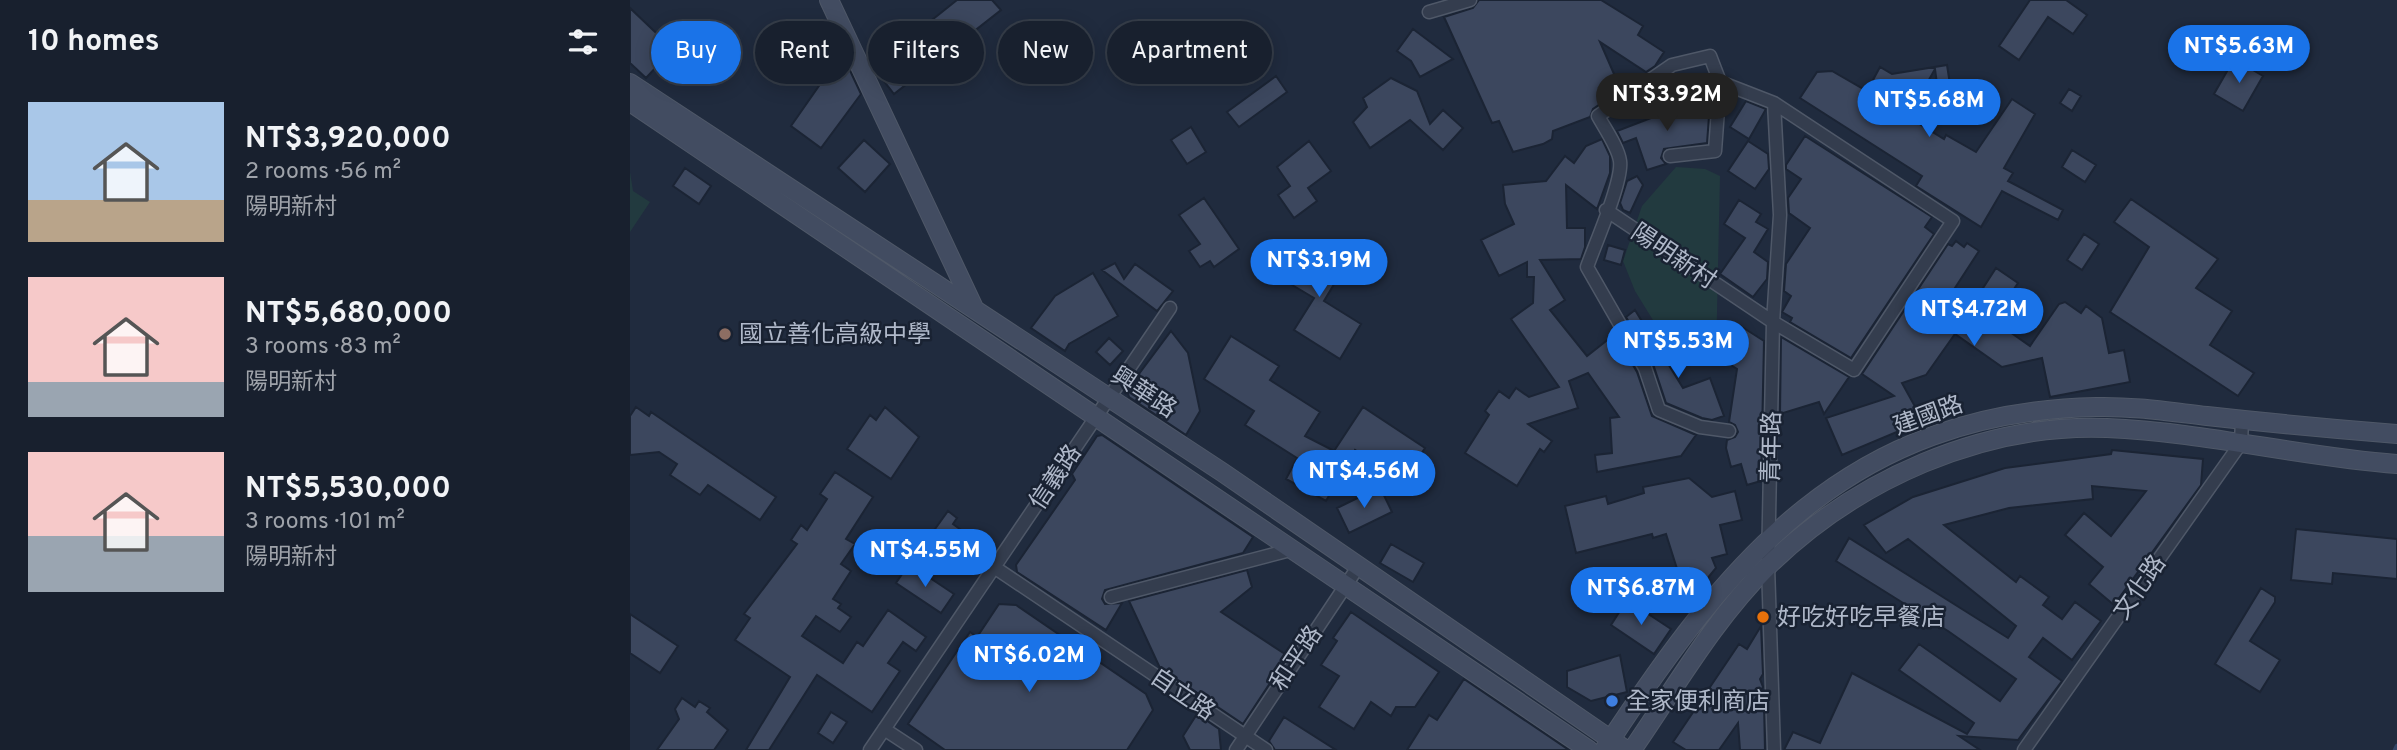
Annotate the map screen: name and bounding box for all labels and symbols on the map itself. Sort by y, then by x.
pin: NT$5.63M [2167,25,2311,85]
pin: NT$3.92M [1595,74,1739,133]
pin: NT$5.68M [1857,80,2001,139]
street label: 陽明新村 [1625,218,1721,297]
pin: NT$3.19M [1247,240,1391,299]
pin: NT$4.72M [1902,288,2046,348]
pin: NT$5.53M [1606,320,1750,380]
place label: 國立善化高級中學 [739,321,931,351]
marker: 國立善化高級中學 [717,326,733,342]
street label: 興華路 [1105,361,1181,426]
street label: 建國路 [1890,390,1968,443]
street label: 青年路 [1757,411,1789,483]
street label: 信義路 [1024,440,1089,516]
pin: NT$4.56M [1292,450,1436,510]
pin: NT$4.55M [853,530,997,589]
street label: 文化路 [2108,550,2174,626]
pin: NT$6.87M [1569,568,1713,627]
place label: 好吃好吃早餐店 [1777,604,1945,634]
marker: 好吃好吃早餐店 [1755,609,1771,625]
street label: 和平路 [1265,621,1330,697]
pin: NT$6.02M [957,634,1101,694]
street label: 自立路 [1144,663,1220,728]
place label: 全家便利商店 [1626,688,1770,718]
marker: 全家便利商店 [1604,693,1620,709]

